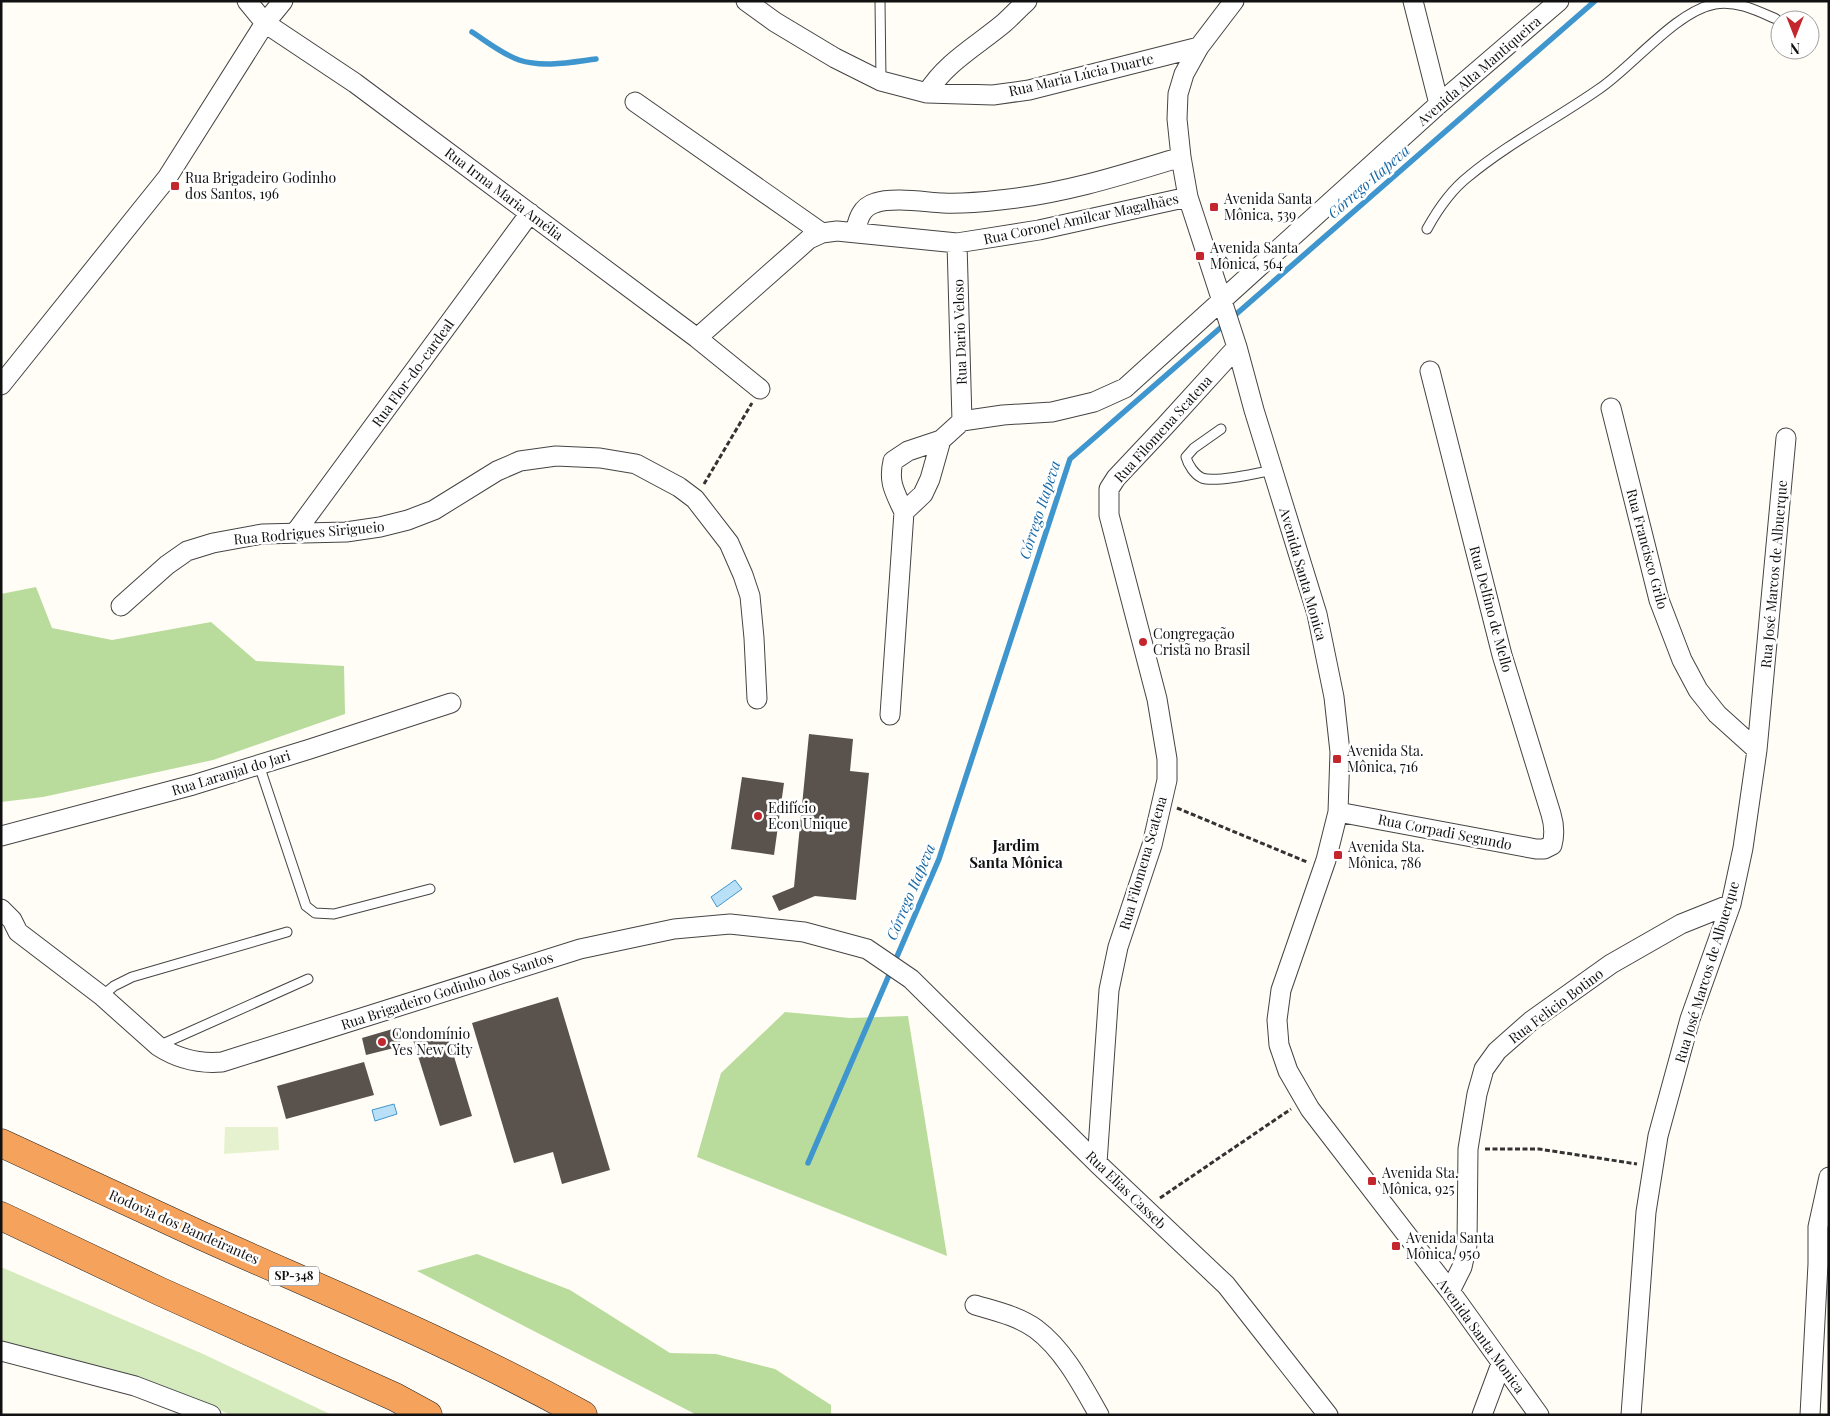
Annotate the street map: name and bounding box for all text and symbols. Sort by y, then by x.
north arrow [1770,10,1820,60]
street label: Avenida Alta Mantiqueira [1412,12,1545,130]
text: N [1790,39,1800,58]
street label: Rua Maria Lúcia Duarte [1007,49,1155,100]
water label: Córrego Itapeva [1323,140,1414,222]
street label: Rua Irma Maria Amélia [441,143,567,244]
place label: Rua Brigadeiro Godinho dos Santos, 196 [185,168,336,203]
marker: Rua Brigadeiro Godinho dos Santos, 196 [169,180,181,192]
street label: Rua Coronel Amilcar Magalhães [982,189,1180,249]
place label: Avenida Santa Mônica, 539 [1223,189,1312,224]
marker: Avenida Santa Mônica, 539 [1208,201,1220,213]
place label: Avenida Santa Mônica, 564 [1209,238,1298,273]
marker: Avenida Santa Mônica, 564 [1194,250,1206,262]
street label: Rua Dario Veloso [948,278,971,385]
street label: Rua Flor-do-cardeal [367,315,458,430]
street label: Rua Filomena Scatena [1109,371,1216,486]
water label: Córrego Itapeva [1014,458,1064,562]
street label: Rua José Marcos de Albuerque [1756,479,1791,669]
street label: Rua Francisco Grilo [1622,487,1673,611]
street label: Avenida Santa Monica [1275,504,1332,643]
street label: Rua Rodrigues Sirigueio [233,516,386,549]
street label: Rua Delfino de Mello [1465,544,1518,675]
place label: Congregação Cristã no Brasil [1153,624,1250,659]
marker: Congregação Cristã no Brasil [1137,636,1149,648]
place label: Avenida Sta. Mônica, 716 [1346,741,1424,776]
street label: Rua Laranjal do Jari [169,745,293,800]
marker: Avenida Sta. Mônica, 716 [1331,753,1343,765]
street label: Rua Filomena Scatena [1114,794,1171,932]
place label: Edifício Econ Unique [768,798,848,833]
street label: Rua Corpadi Segundo [1376,809,1514,854]
marker: Edifício Econ Unique [752,810,764,822]
district label: Jardim Santa Mônica [969,835,1063,872]
place label: Avenida Sta. Mônica, 786 [1347,837,1425,872]
water label: Córrego Itapeva [881,840,939,943]
marker: Avenida Sta. Mônica, 786 [1332,849,1344,861]
street label: Rua José Marcos de Albuerque [1670,879,1743,1065]
street label: Rua Brigadeiro Godinho dos Santos [338,947,555,1034]
street label: Rua Felicio Botino [1505,964,1607,1047]
place label: Condomínio Yes New City [391,1024,472,1059]
marker: Condomínio Yes New City [376,1036,388,1048]
street label: Rua Elias Casseb [1082,1146,1171,1233]
place label: Avenida Sta. Mônica, 925 [1381,1163,1459,1198]
marker: Avenida Sta. Mônica, 925 [1366,1175,1378,1187]
street label: Rodovia dos Bandeirantes [106,1185,262,1268]
place label: Avenida Santa Mônica, 950 [1405,1228,1494,1263]
marker: Avenida Santa Mônica, 950 [1390,1240,1402,1252]
road number: SP-348 [269,1266,319,1285]
street label: Avenida Santa Monica [1433,1274,1530,1397]

